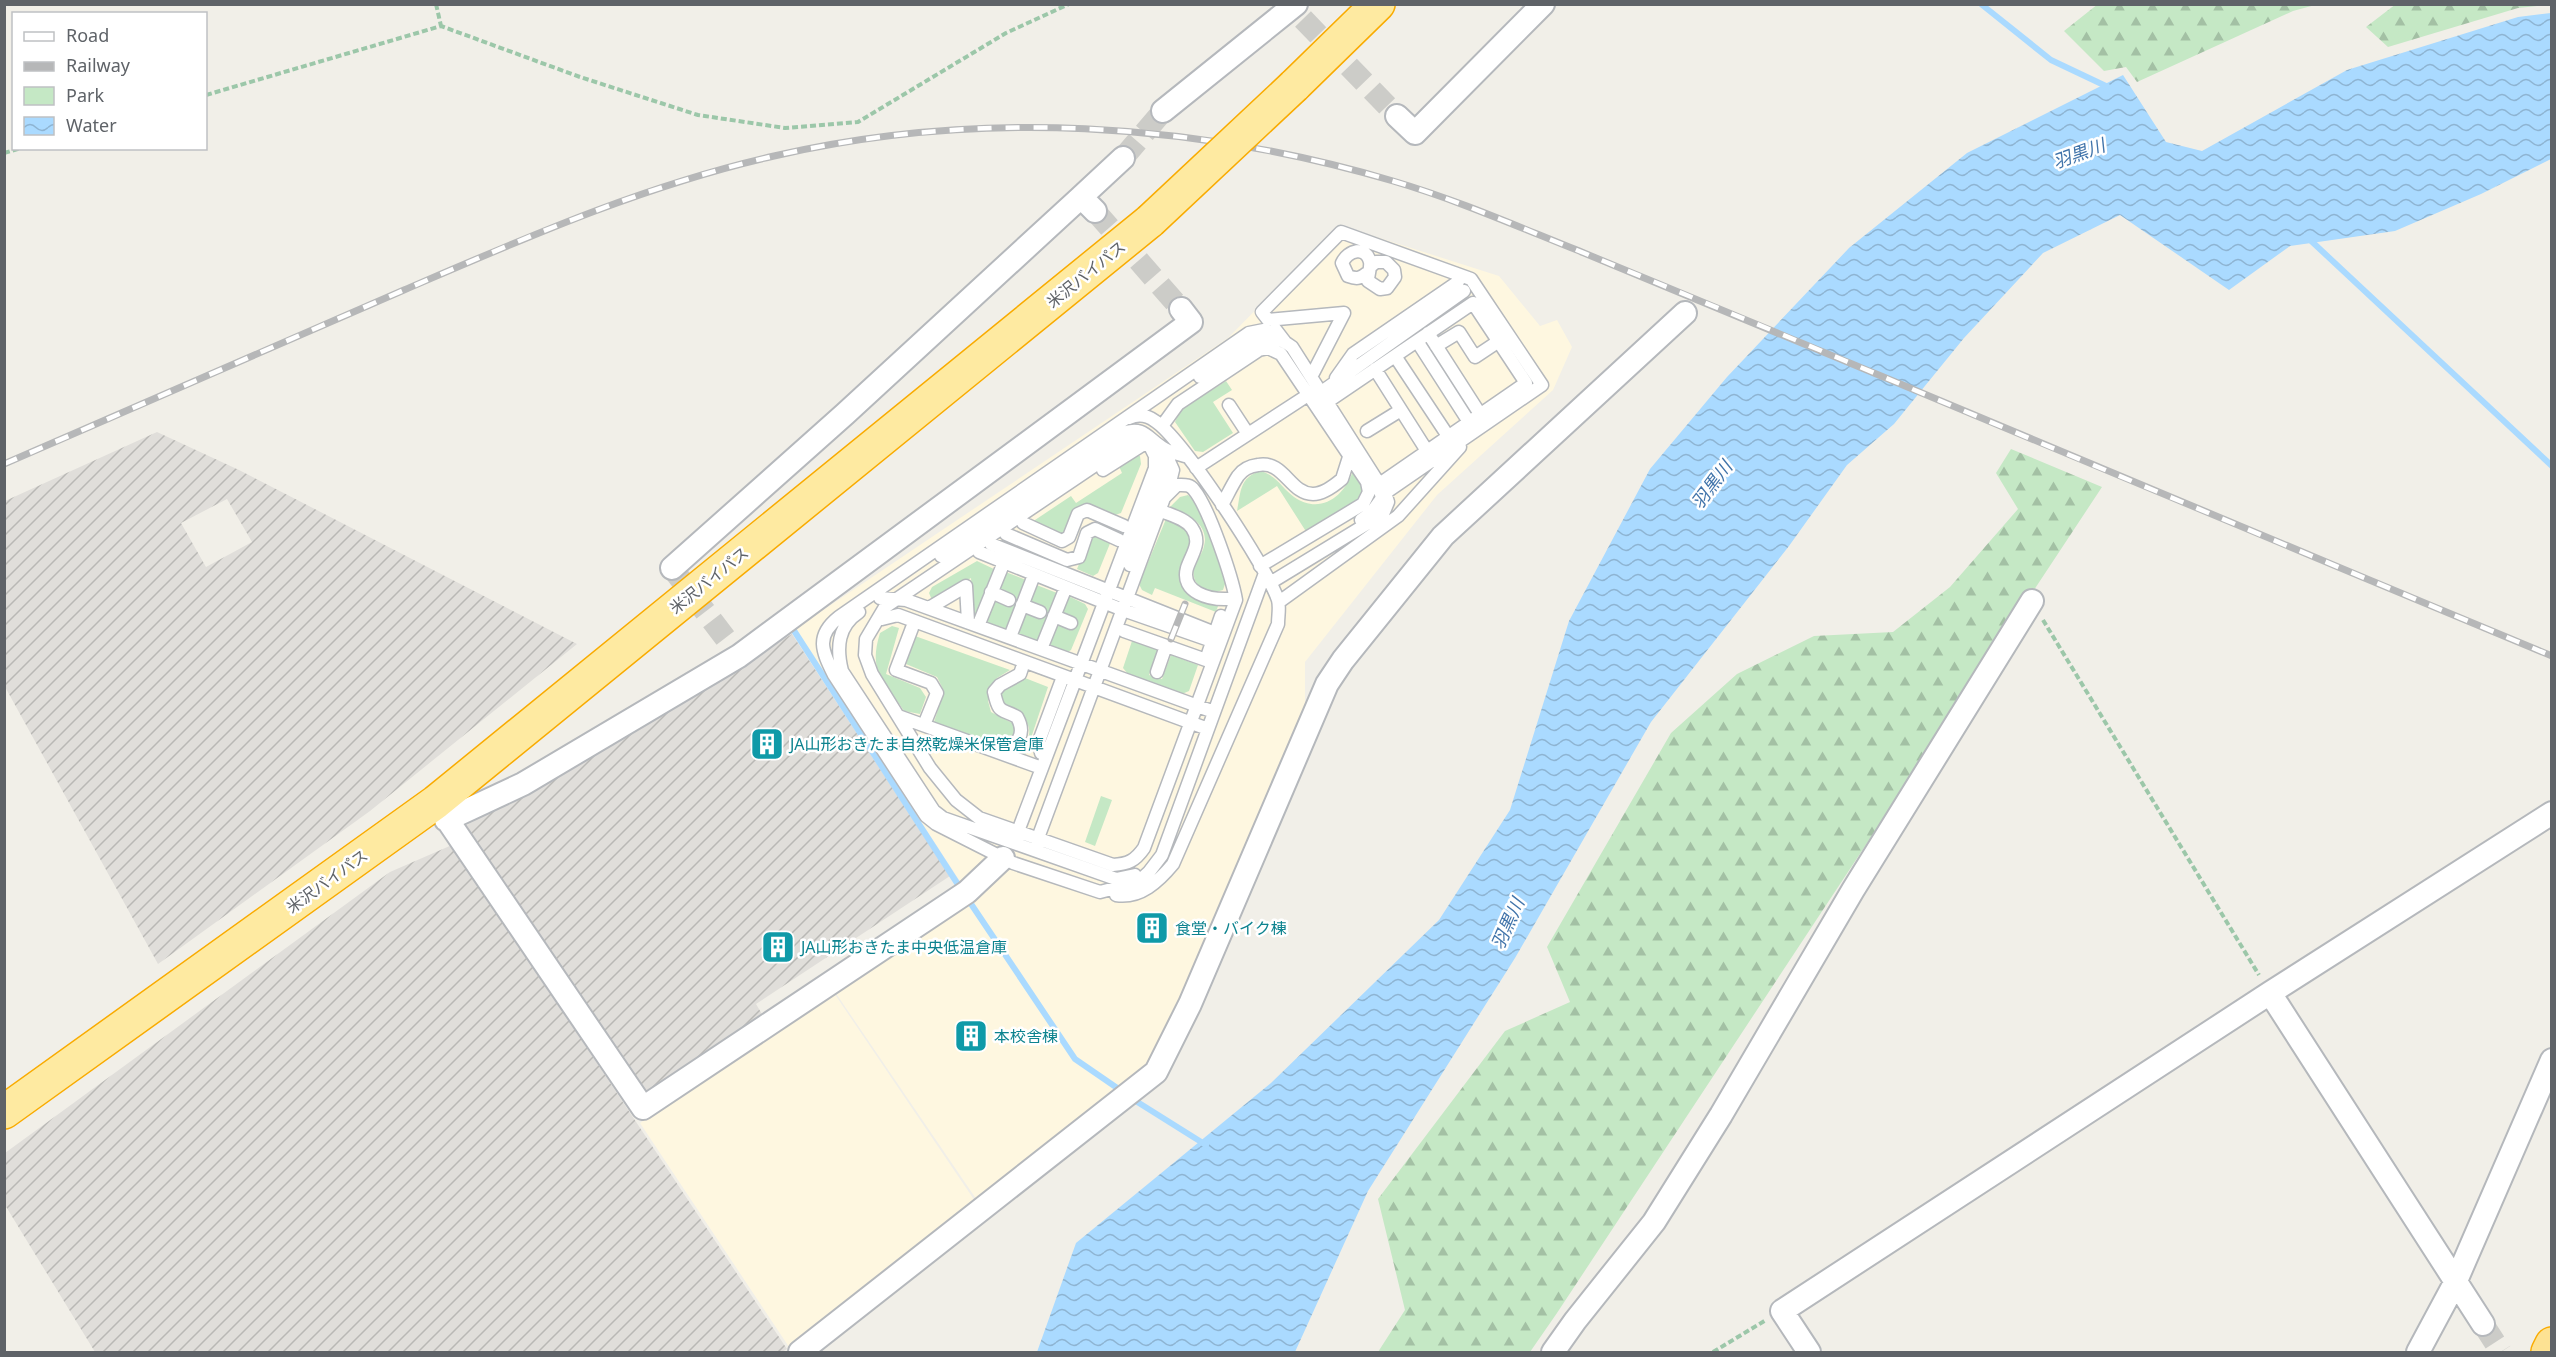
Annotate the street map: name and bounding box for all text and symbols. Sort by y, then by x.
legend [12,12,207,150]
text: Road [66,23,109,47]
text: Railway [66,53,131,77]
text: Park [66,83,104,107]
text: Water [66,113,117,137]
water label: 羽黒川 [2049,132,2110,174]
street label: 米沢バイパス [1042,235,1130,313]
water label: 羽黒川 [1685,454,1738,513]
street label: 米沢バイパス [665,541,753,619]
building icon: JA山形おきたま自然乾燥米保管倉庫 [749,726,785,762]
place label: JA山形おきたま自然乾燥米保管倉庫 [788,733,1044,755]
street label: 米沢バイパス [282,844,372,918]
water label: 羽黒川 [1485,892,1530,953]
building icon: 食堂・バイク棟 [1134,910,1170,946]
place label: 食堂・バイク棟 [1175,917,1287,939]
building icon: JA山形おきたま中央低温倉庫 [760,929,796,965]
place label: JA山形おきたま中央低温倉庫 [799,936,1007,958]
building icon: 本校舎棟 [953,1018,989,1054]
place label: 本校舎棟 [994,1025,1058,1047]

